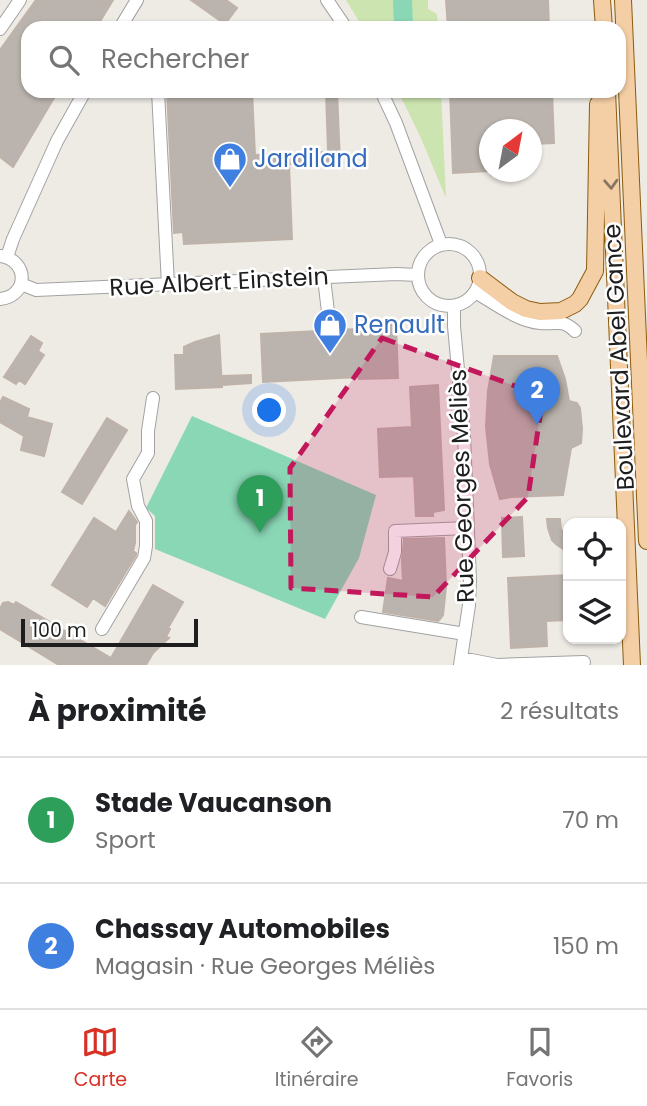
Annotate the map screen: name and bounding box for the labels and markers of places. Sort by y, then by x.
shop icon: Jardiland [211,140,249,189]
place label: Jardiland [254,142,368,175]
shop icon: Renault [311,306,349,355]
place label: Renault [354,308,445,341]
pin: 2 [514,367,560,425]
pin: 1 [237,475,283,533]

